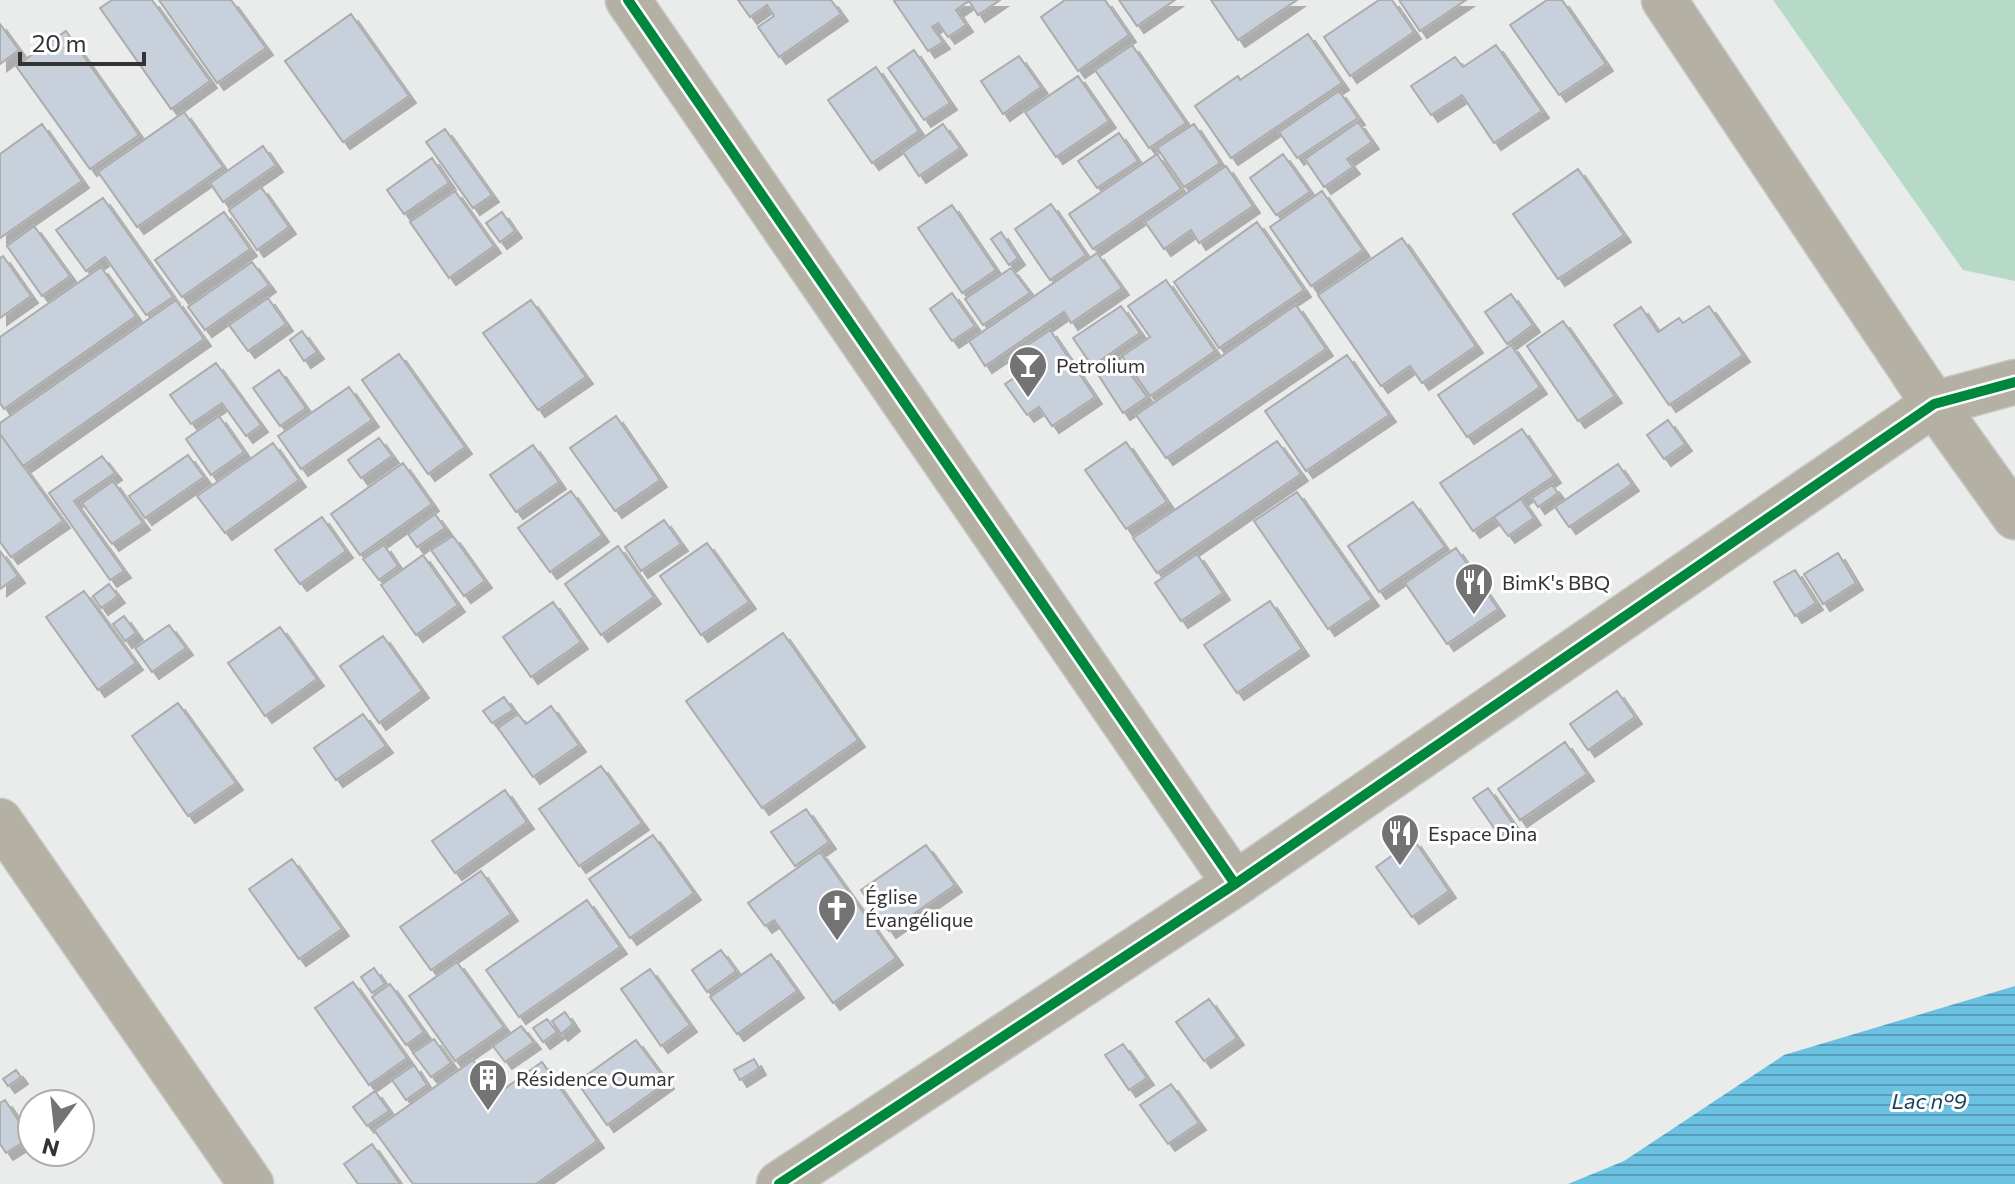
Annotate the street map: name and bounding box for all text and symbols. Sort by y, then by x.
scale bar [20,16,144,66]
text: 20 m [32,28,86,57]
bar icon: Petrolium [1007,344,1049,399]
place label: Petrolium [1056,353,1145,377]
restaurant icon: BimK's BBQ [1453,561,1495,616]
place label: BimK's BBQ [1502,570,1610,594]
restaurant icon: Espace Dina [1379,812,1421,867]
place label: Espace Dina [1428,821,1537,845]
place label: Église Évangélique [865,884,973,931]
church icon: Église Évangélique [816,887,858,942]
building icon: Résidence Oumar [467,1057,509,1112]
place label: Résidence Oumar [516,1066,675,1090]
water label: Lac n°9 [1891,1087,1967,1114]
north arrow [16,1088,96,1168]
text: N [39,1133,62,1163]

